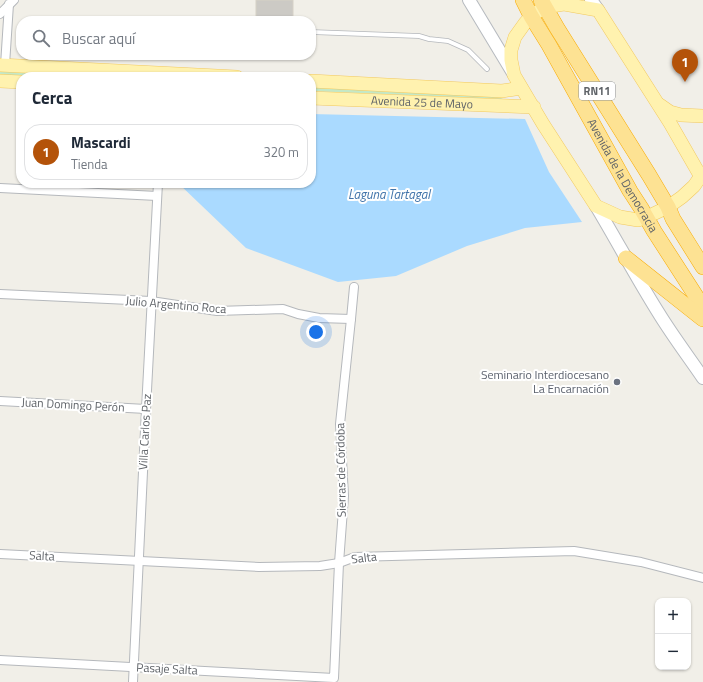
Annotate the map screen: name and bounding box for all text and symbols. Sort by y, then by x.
search box [16,16,316,60]
icon: search [30,27,52,49]
text: Buscar aquí [62,27,135,50]
pin: 1 [672,49,698,82]
road number: RN11 [579,82,615,100]
text: Cerca [32,85,72,111]
street label: Avenida 25 de Mayo [371,90,473,114]
street label: Avenida de la Democracia [583,115,663,236]
text: Mascardi [71,131,131,154]
text: 1 [42,142,50,162]
text: 320 m [263,142,299,162]
text: Tienda [71,154,108,174]
water label: Laguna Tartagal [348,184,432,204]
street label: Julio Argentino Roca [125,291,227,318]
your location [306,322,326,342]
place label: Seminario Interdiocesano La Encarnación [481,365,609,398]
marker: Seminario Interdiocesano La Encarnación [612,377,622,387]
street label: Juan Domingo Perón [21,392,125,417]
street label: Villa Carlos Paz [133,393,156,471]
street label: Sierras de Córdoba [330,423,351,517]
street label: Salta [29,545,55,566]
street label: Salta [350,547,378,568]
map controls [655,598,691,670]
button: + [655,598,691,634]
button: − [655,634,691,670]
street label: Pasaje Salta [136,657,198,680]

